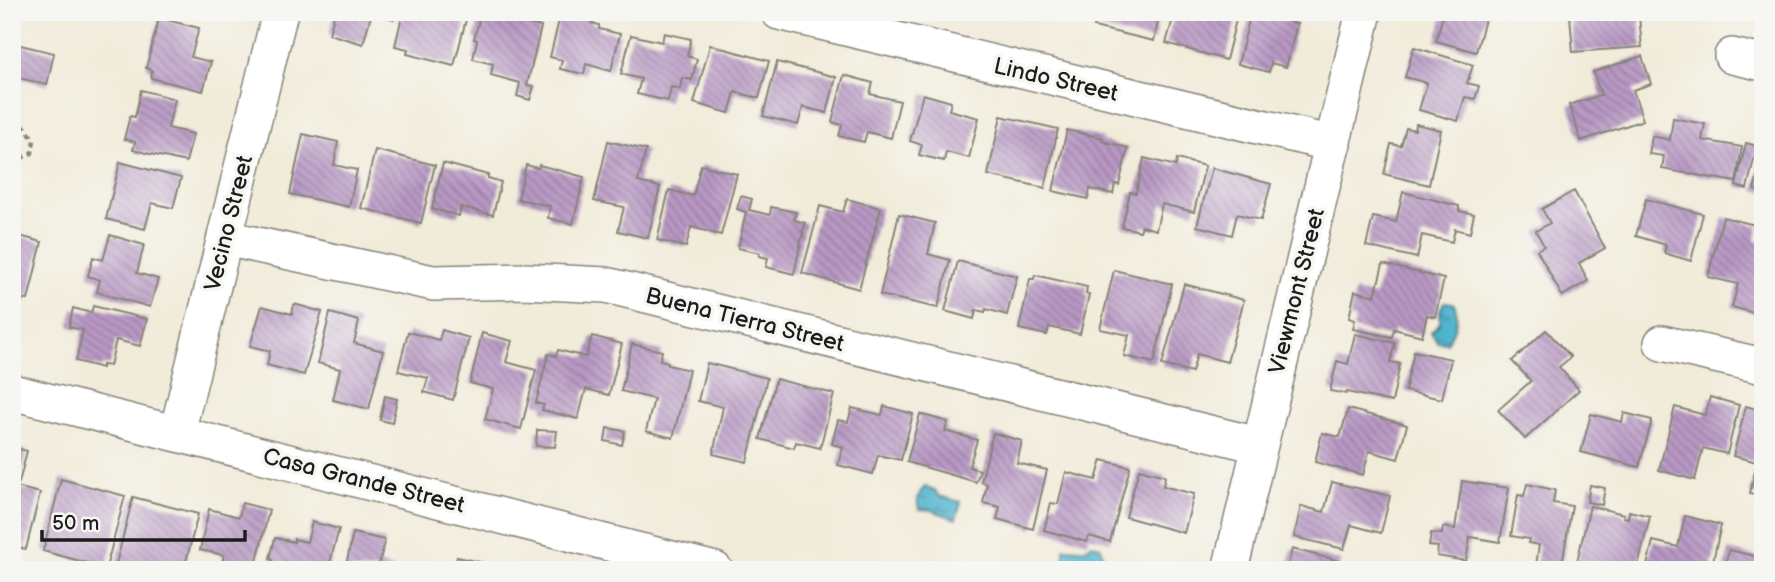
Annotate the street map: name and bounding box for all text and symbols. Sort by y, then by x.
street label: Lindo Street [991,52,1121,108]
street label: Vecino Street [199,153,259,294]
street label: Viewmont Street [1263,206,1331,377]
street label: Buena Tierra Street [643,282,847,358]
street label: Casa Grande Street [260,442,467,520]
scale bar [42,498,245,542]
text: 50 m [52,511,99,536]

